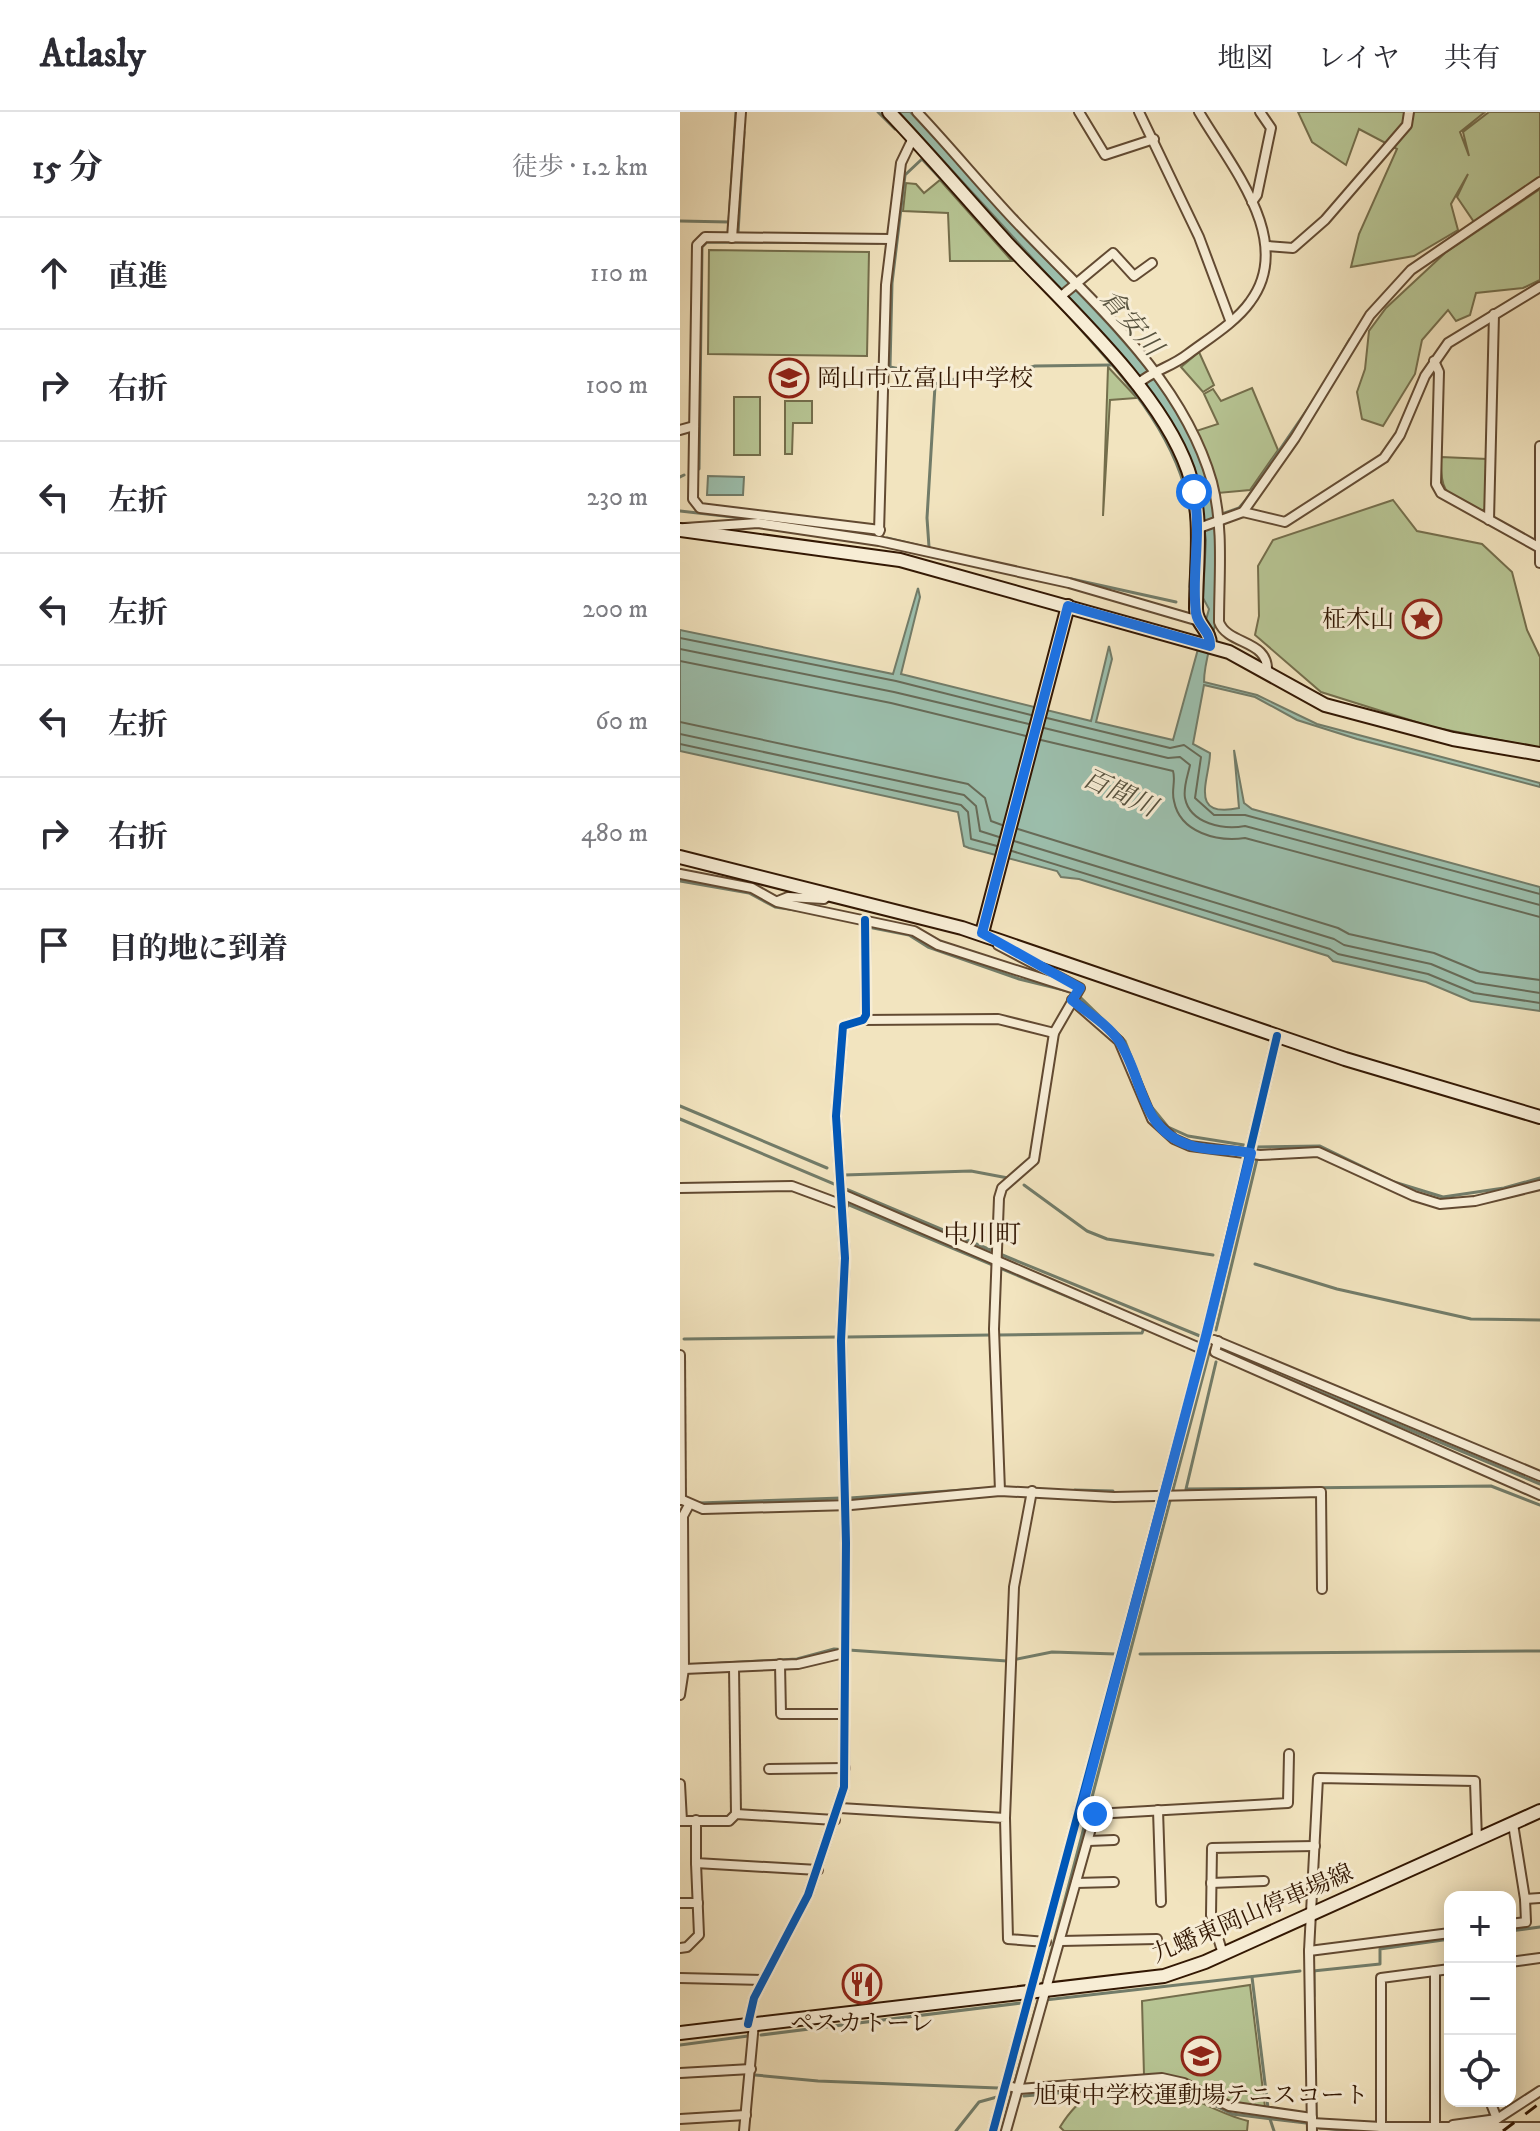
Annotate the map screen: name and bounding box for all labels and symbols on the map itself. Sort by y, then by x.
water label: 倉安川 [1093,283,1171,366]
school or university icon: 岡山市立富山中学校 [768,357,810,399]
place label: 岡山市立富山中学校 [817,364,1033,394]
route start [1176,474,1212,510]
place icon: 柾木山 [1401,598,1443,640]
place label: 柾木山 [1322,605,1394,635]
water label: 百間川 [1077,762,1164,826]
district label: 中川町 [943,1219,1021,1252]
route end [1077,1796,1113,1832]
street label: 九蟠東岡山停車場線 [1147,1858,1358,1970]
restaurant icon: ペスカトーレ [841,1963,883,2005]
place label: ペスカトーレ [790,2009,934,2039]
school or university icon: 旭東中学校運動場テニスコート [1180,2035,1222,2077]
place label: 旭東中学校運動場テニスコート [1033,2081,1369,2111]

